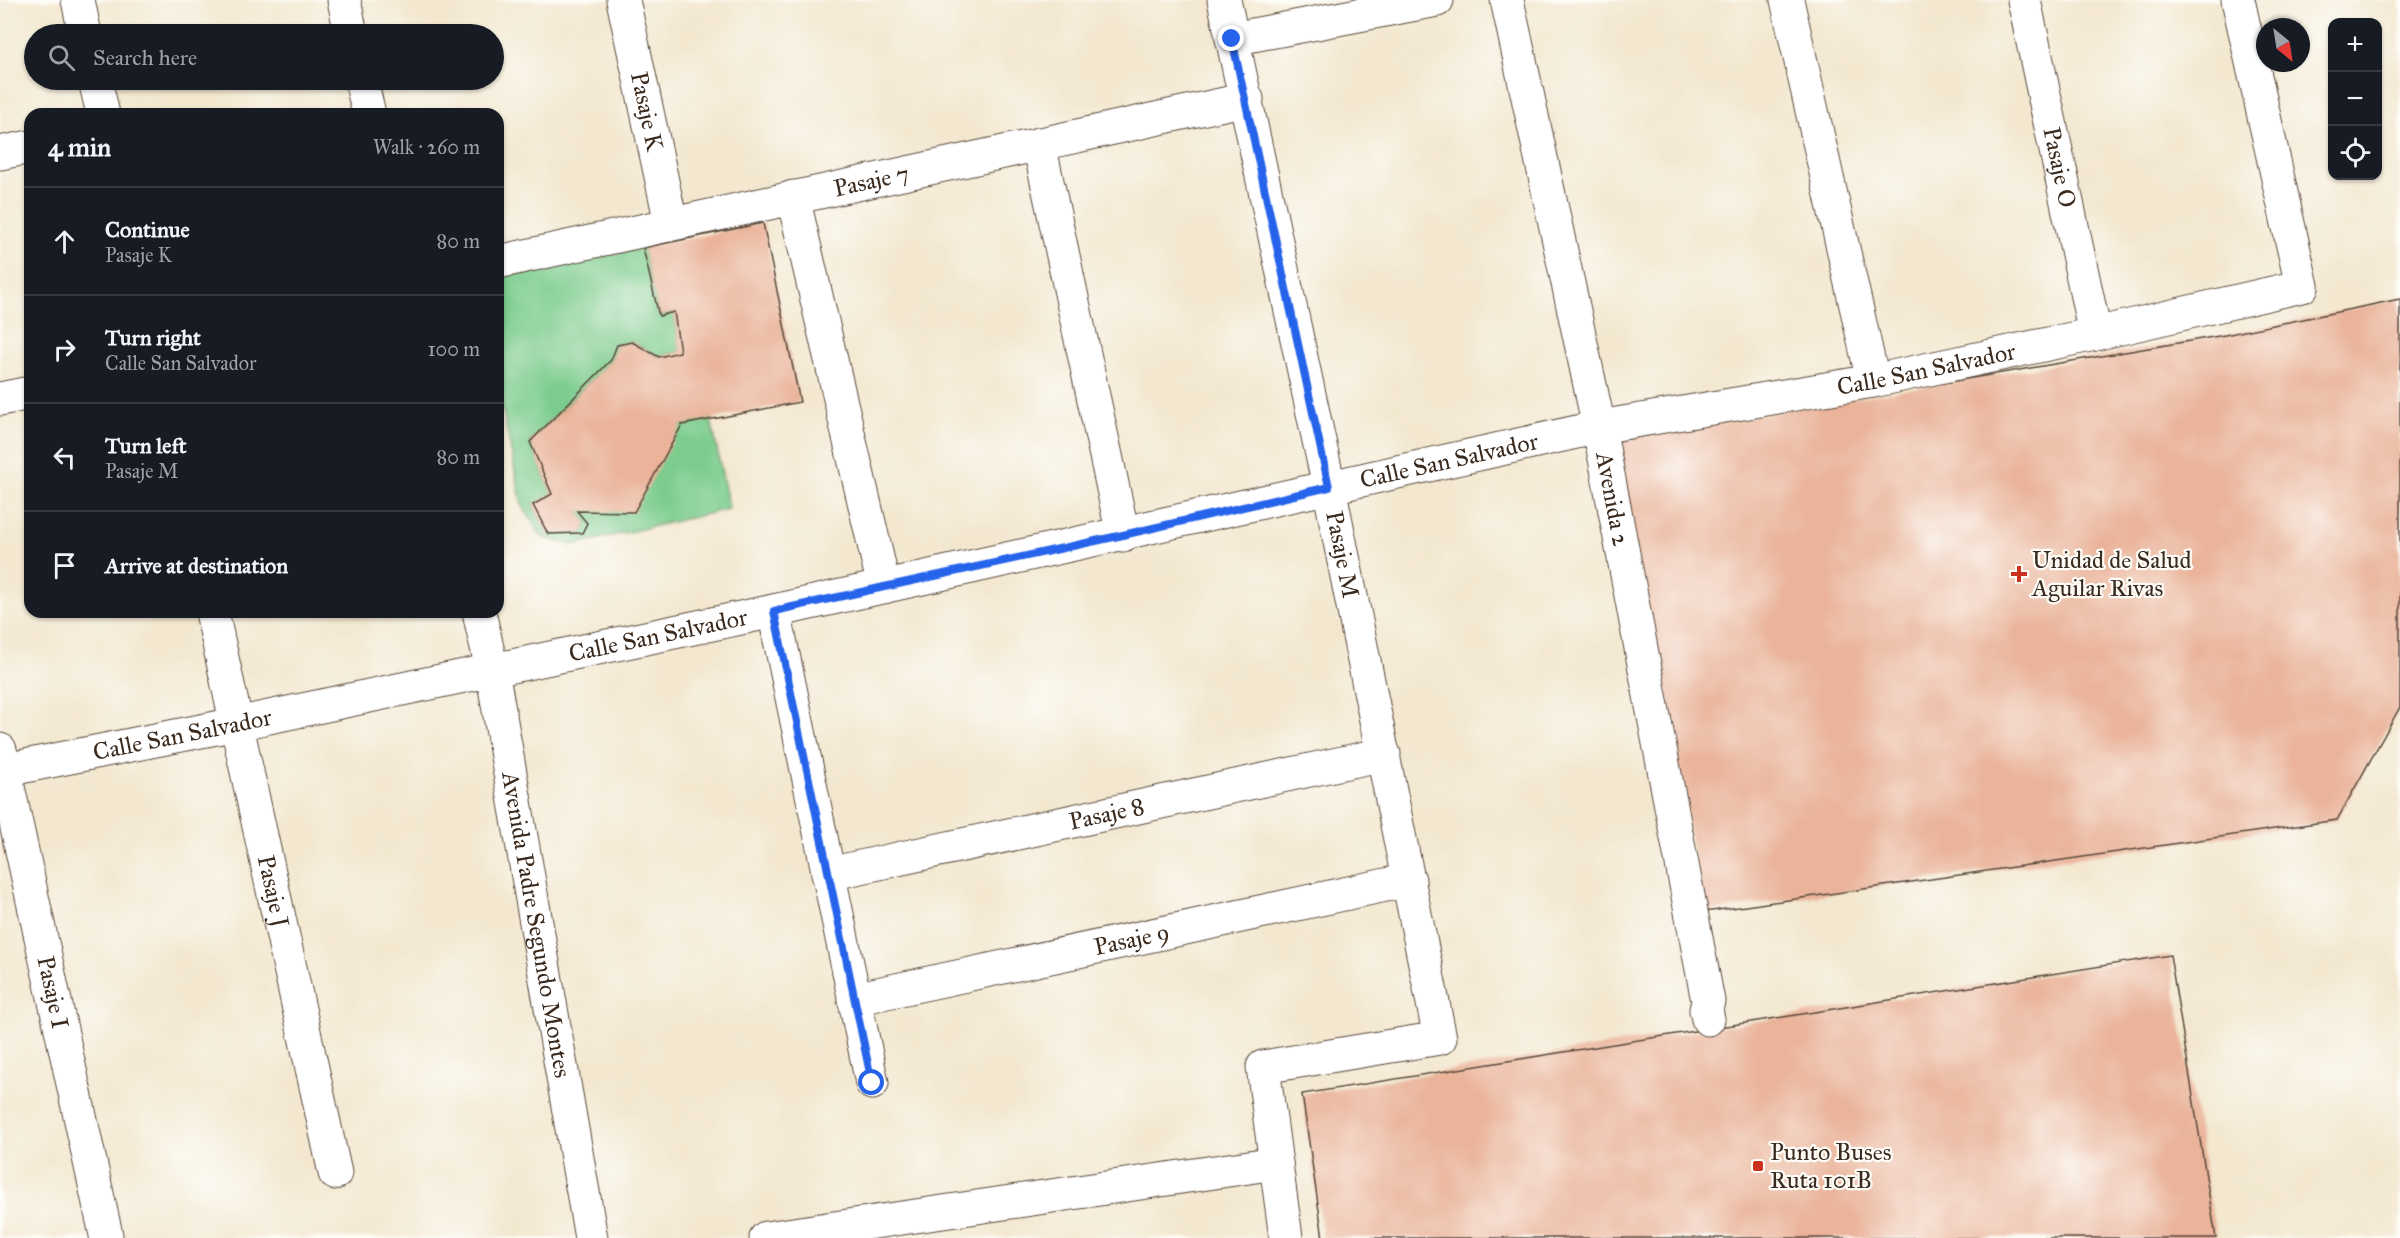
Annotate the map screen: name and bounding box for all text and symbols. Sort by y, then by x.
north arrow [2256,18,2310,72]
map controls [2328,18,2382,180]
button: + [2328,18,2382,72]
search box [24,24,504,90]
route end [1218,25,1244,51]
icon: search [45,41,78,74]
text: Search here [93,44,197,71]
street label: Pasaje K [624,69,670,155]
button: − [2328,72,2382,126]
street label: Pasaje O [2036,124,2083,210]
button: locate [2328,126,2382,180]
text: 4 min [48,131,111,163]
text: Walk · 260 m [373,135,480,159]
street label: Pasaje 7 [831,158,912,204]
text: Continue [105,216,190,243]
icon: ahead [48,225,81,258]
text: 80 m [437,229,480,253]
text: Pasaje K [105,243,172,267]
text: Turn right [105,324,201,351]
icon: right [48,333,81,366]
street label: Calle San Salvador [1835,336,2018,402]
text: 100 m [428,337,480,361]
text: Calle San Salvador [105,351,256,375]
street label: Calle San Salvador [1357,426,1541,495]
text: Turn left [105,432,187,459]
icon: left [48,441,81,474]
text: 80 m [437,445,480,469]
street label: Avenida 2 [1589,448,1636,549]
text: Pasaje M [105,459,178,483]
street label: Pasaje M [1319,508,1366,601]
place label: Unidad de Salud Aguilar Rivas [2031,545,2192,603]
icon: arrive [48,549,81,582]
text: Arrive at destination [105,552,288,579]
marker: Unidad de Salud Aguilar Rivas [2010,565,2028,583]
street label: Calle San Salvador [566,602,750,669]
street label: Calle San Salvador [90,702,275,767]
street label: Avenida Padre Segundo Montes [495,768,578,1080]
street label: Pasaje 8 [1066,791,1147,837]
street label: Pasaje J [251,852,296,931]
street label: Pasaje 9 [1091,917,1172,962]
street label: Pasaje I [30,953,75,1031]
route start [858,1069,884,1095]
place label: Punto Buses Ruta 101B [1770,1137,1892,1195]
marker: Punto Buses Ruta 101B [1751,1159,1765,1173]

